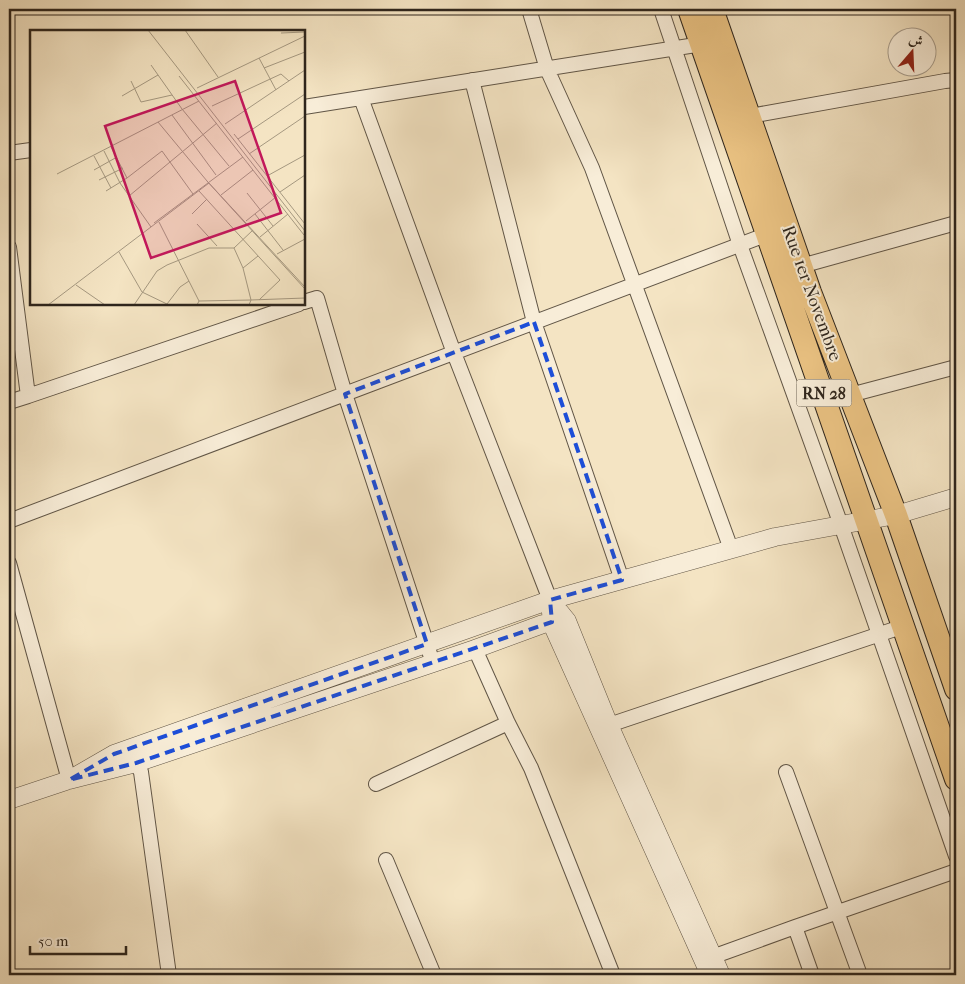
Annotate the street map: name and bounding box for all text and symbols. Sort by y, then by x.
north arrow [888,28,938,78]
inset map [30,30,305,305]
text: ش [907,30,926,51]
street label: Rue 1er Novembre [777,222,846,364]
road number: RN 28 [796,379,852,406]
scale bar [30,924,126,956]
text: 50 m [38,932,69,950]

